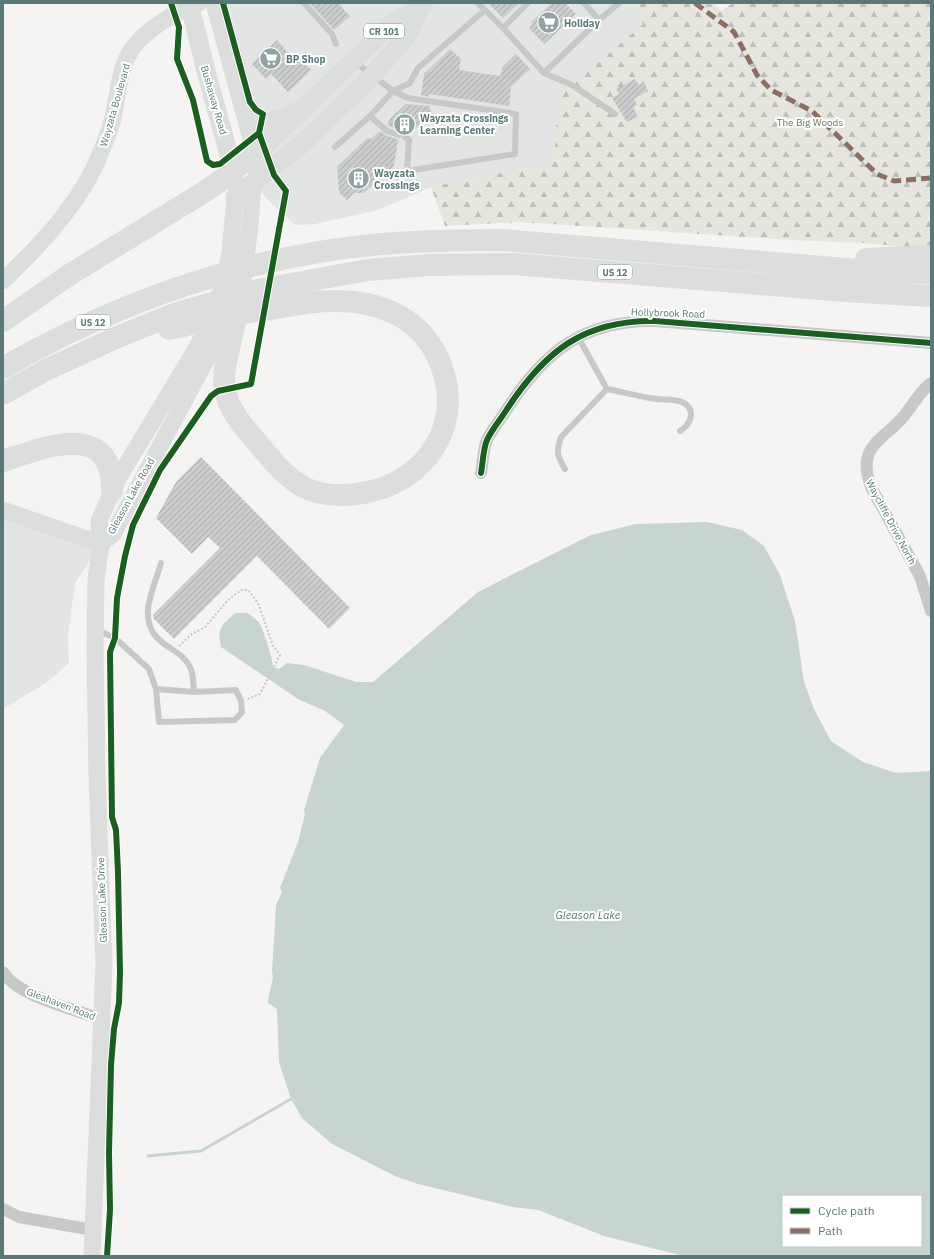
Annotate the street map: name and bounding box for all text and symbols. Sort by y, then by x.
supermarket icon: Holiday [536,10,562,36]
place label: Holiday [564,17,600,30]
road number: CR 101 [364,24,404,38]
supermarket icon: BP Shop [258,46,284,72]
place label: BP Shop [286,53,326,66]
street label: Wayzata Boulevard [97,62,133,148]
street label: Bushaway Road [198,64,230,136]
building icon: Wayzata Crossings Learning Center [391,111,417,137]
place label: Wayzata Crossings Learning Center [420,112,509,137]
park label: The Big Woods [777,116,843,129]
building icon: Wayzata Crossings [346,166,372,192]
place label: Wayzata Crossings [374,167,420,192]
road number: US 12 [598,265,632,279]
street label: Hollybrook Road [631,305,705,321]
road number: US 12 [76,315,110,329]
street label: Gleason Lake Road [105,456,157,536]
street label: Waycliffe Drive North [863,477,919,567]
street label: Gleason Lake Drive [94,857,110,943]
water label: Gleason Lake [556,908,621,922]
street label: Gleahaven Road [25,985,97,1023]
legend [782,1195,922,1247]
text: Cycle path [818,1203,875,1218]
text: Path [818,1223,843,1238]

